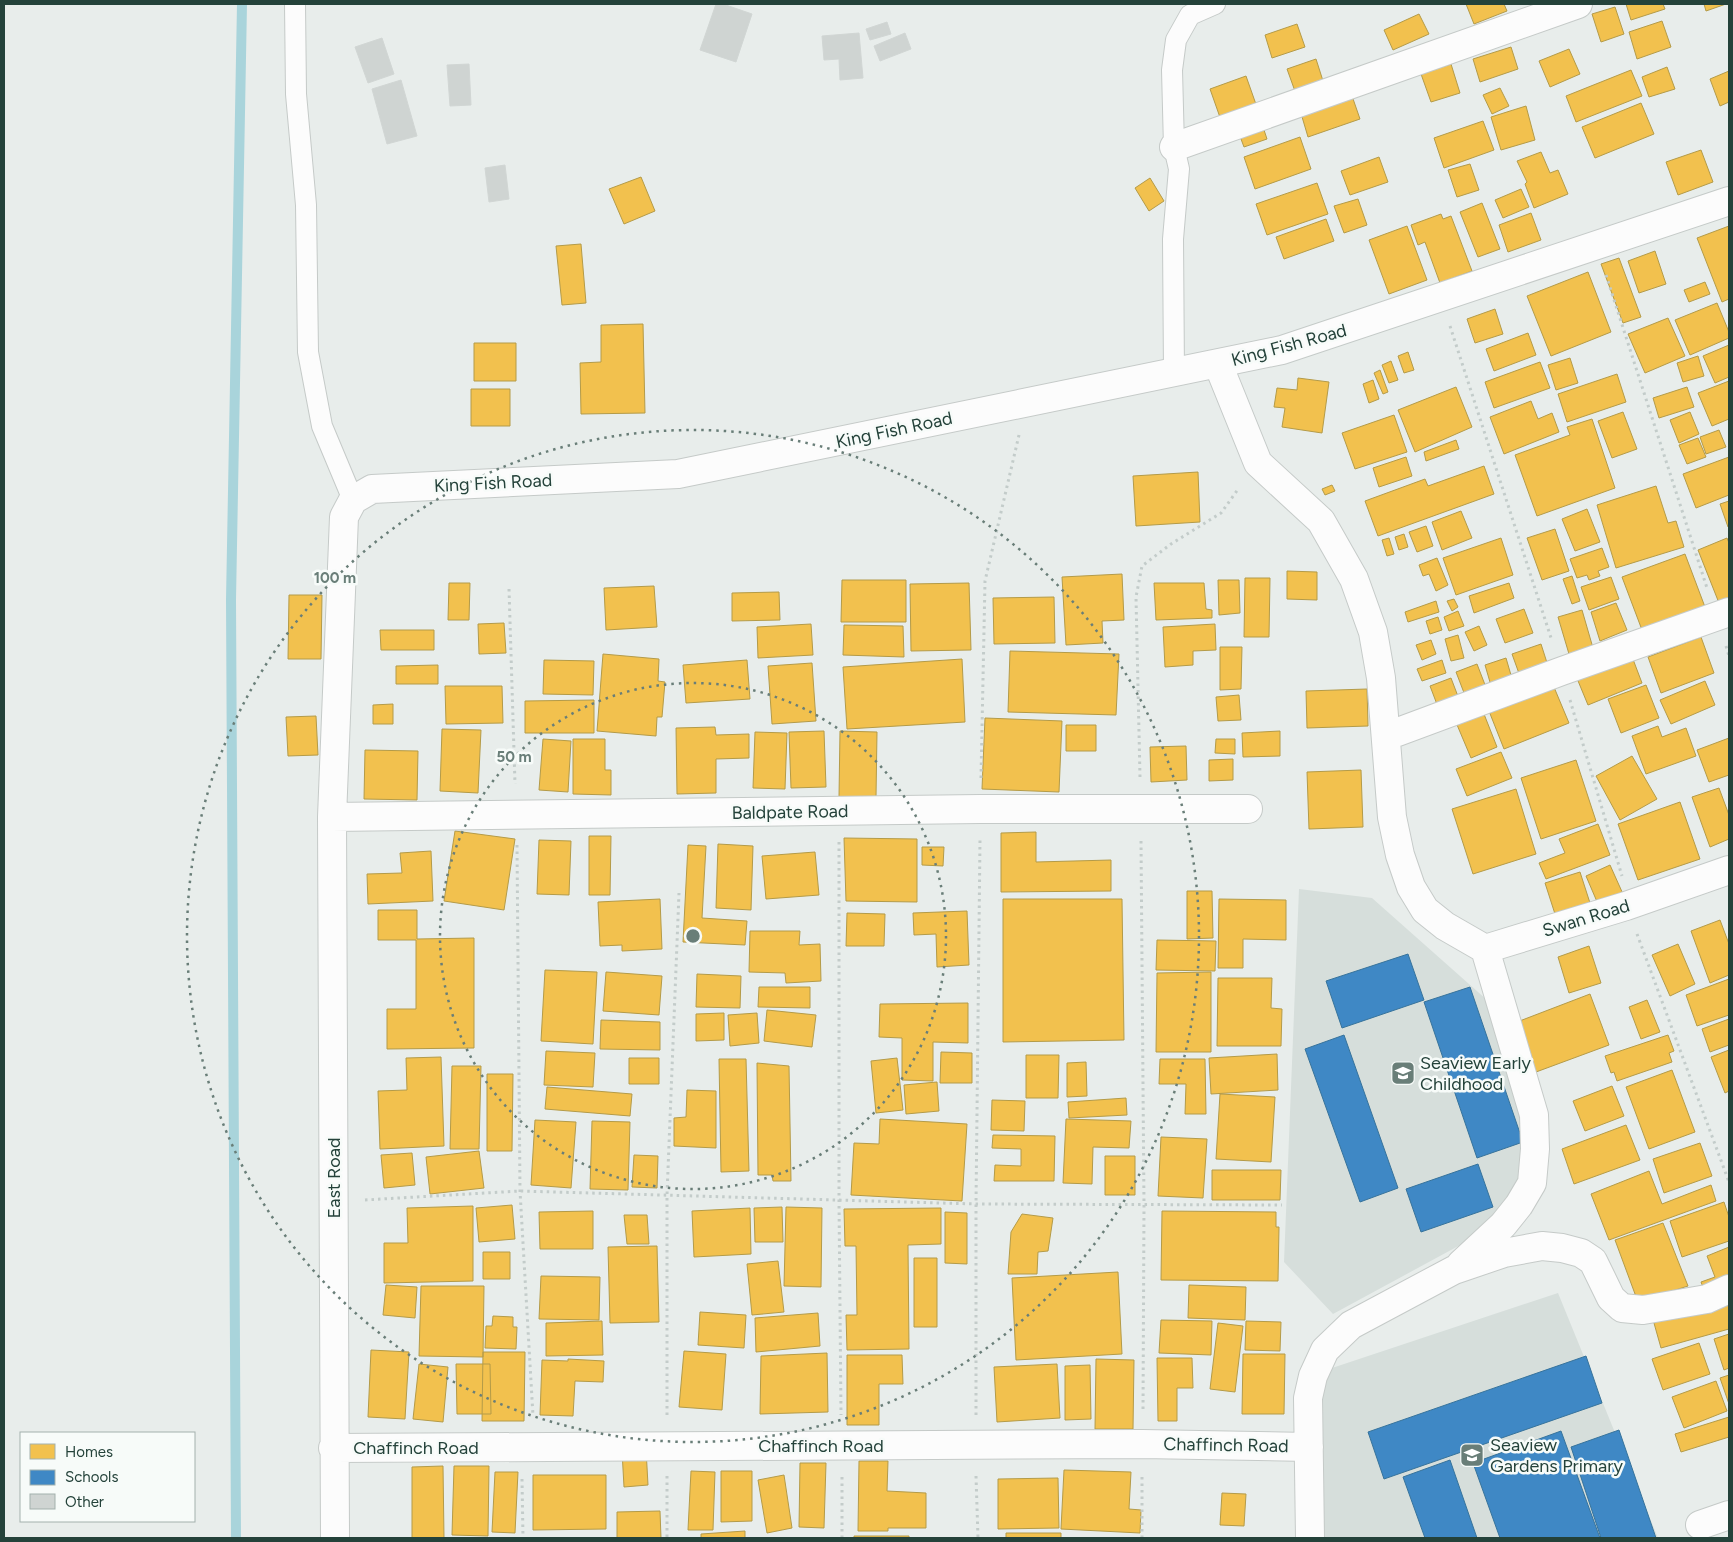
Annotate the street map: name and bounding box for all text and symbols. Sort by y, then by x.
street label: King Fish Road [1229,319,1349,371]
street label: King Fish Road [834,407,954,453]
street label: King Fish Road [433,469,553,497]
text: 100 m [314,569,356,587]
text: 50 m [496,748,532,766]
street label: Baldpate Road [731,800,849,824]
street label: Swan Road [1540,894,1632,942]
centre of rings [684,927,702,945]
place label: Seaview Early Childhood [1420,1052,1531,1095]
school or university icon: Seaview Early Childhood [1390,1060,1416,1086]
street label: East Road [323,1138,345,1218]
legend [20,1432,195,1522]
street label: Chaffinch Road [1163,1433,1289,1457]
place label: Seaview Gardens Primary [1490,1434,1623,1477]
street label: Chaffinch Road [758,1435,884,1457]
street label: Chaffinch Road [353,1437,479,1459]
school or university icon: Seaview Gardens Primary [1459,1442,1485,1468]
text: Homes [65,1443,113,1461]
text: Schools [65,1468,118,1486]
text: Other [65,1493,104,1511]

